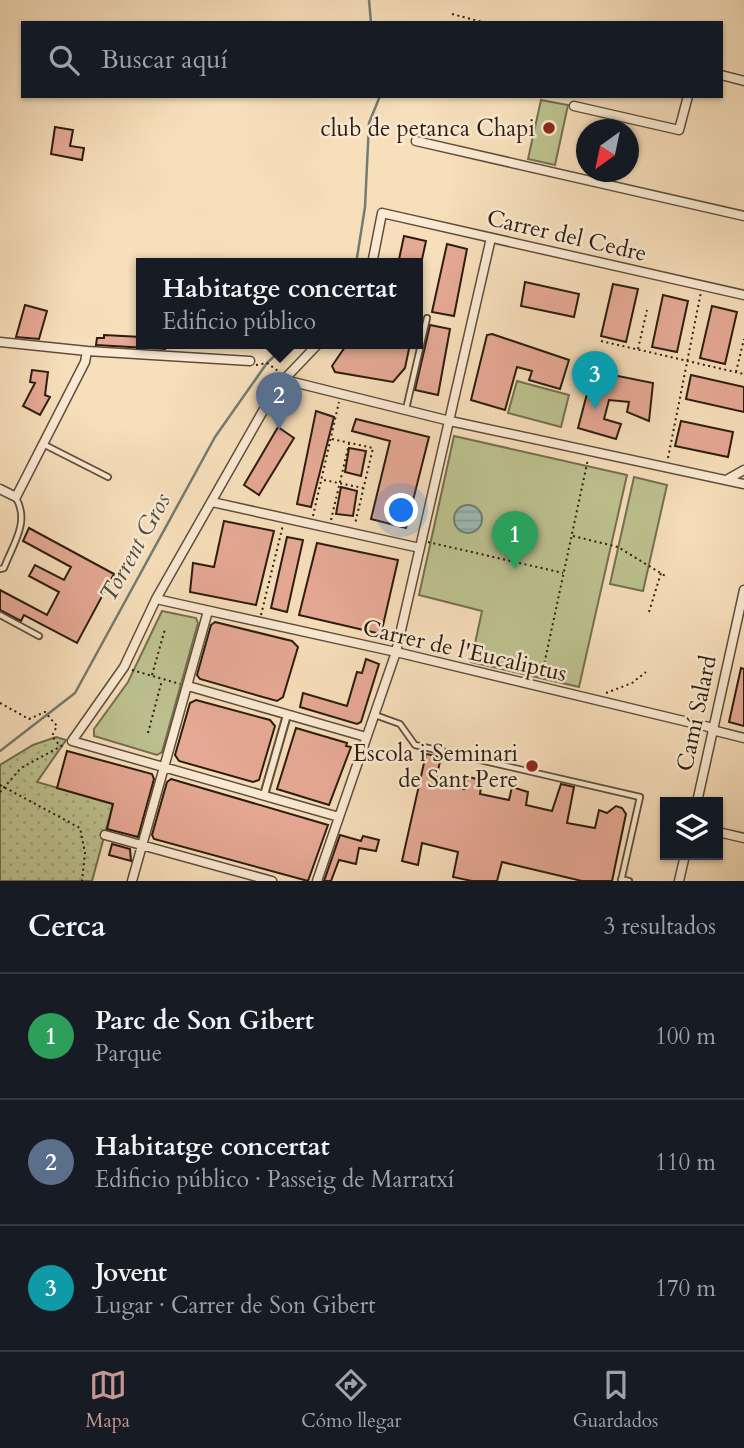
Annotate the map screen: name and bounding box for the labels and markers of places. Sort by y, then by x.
place label: club de petanca Chapi [320,113,535,144]
marker: club de petanca Chapi [541,120,557,136]
pin: 3 [572,351,618,409]
pin: 2 [256,372,302,430]
pin: 1 [492,511,538,569]
place label: Escola i Seminari de Sant Pere [353,738,518,795]
marker: Escola i Seminari de Sant Pere [524,758,540,774]

